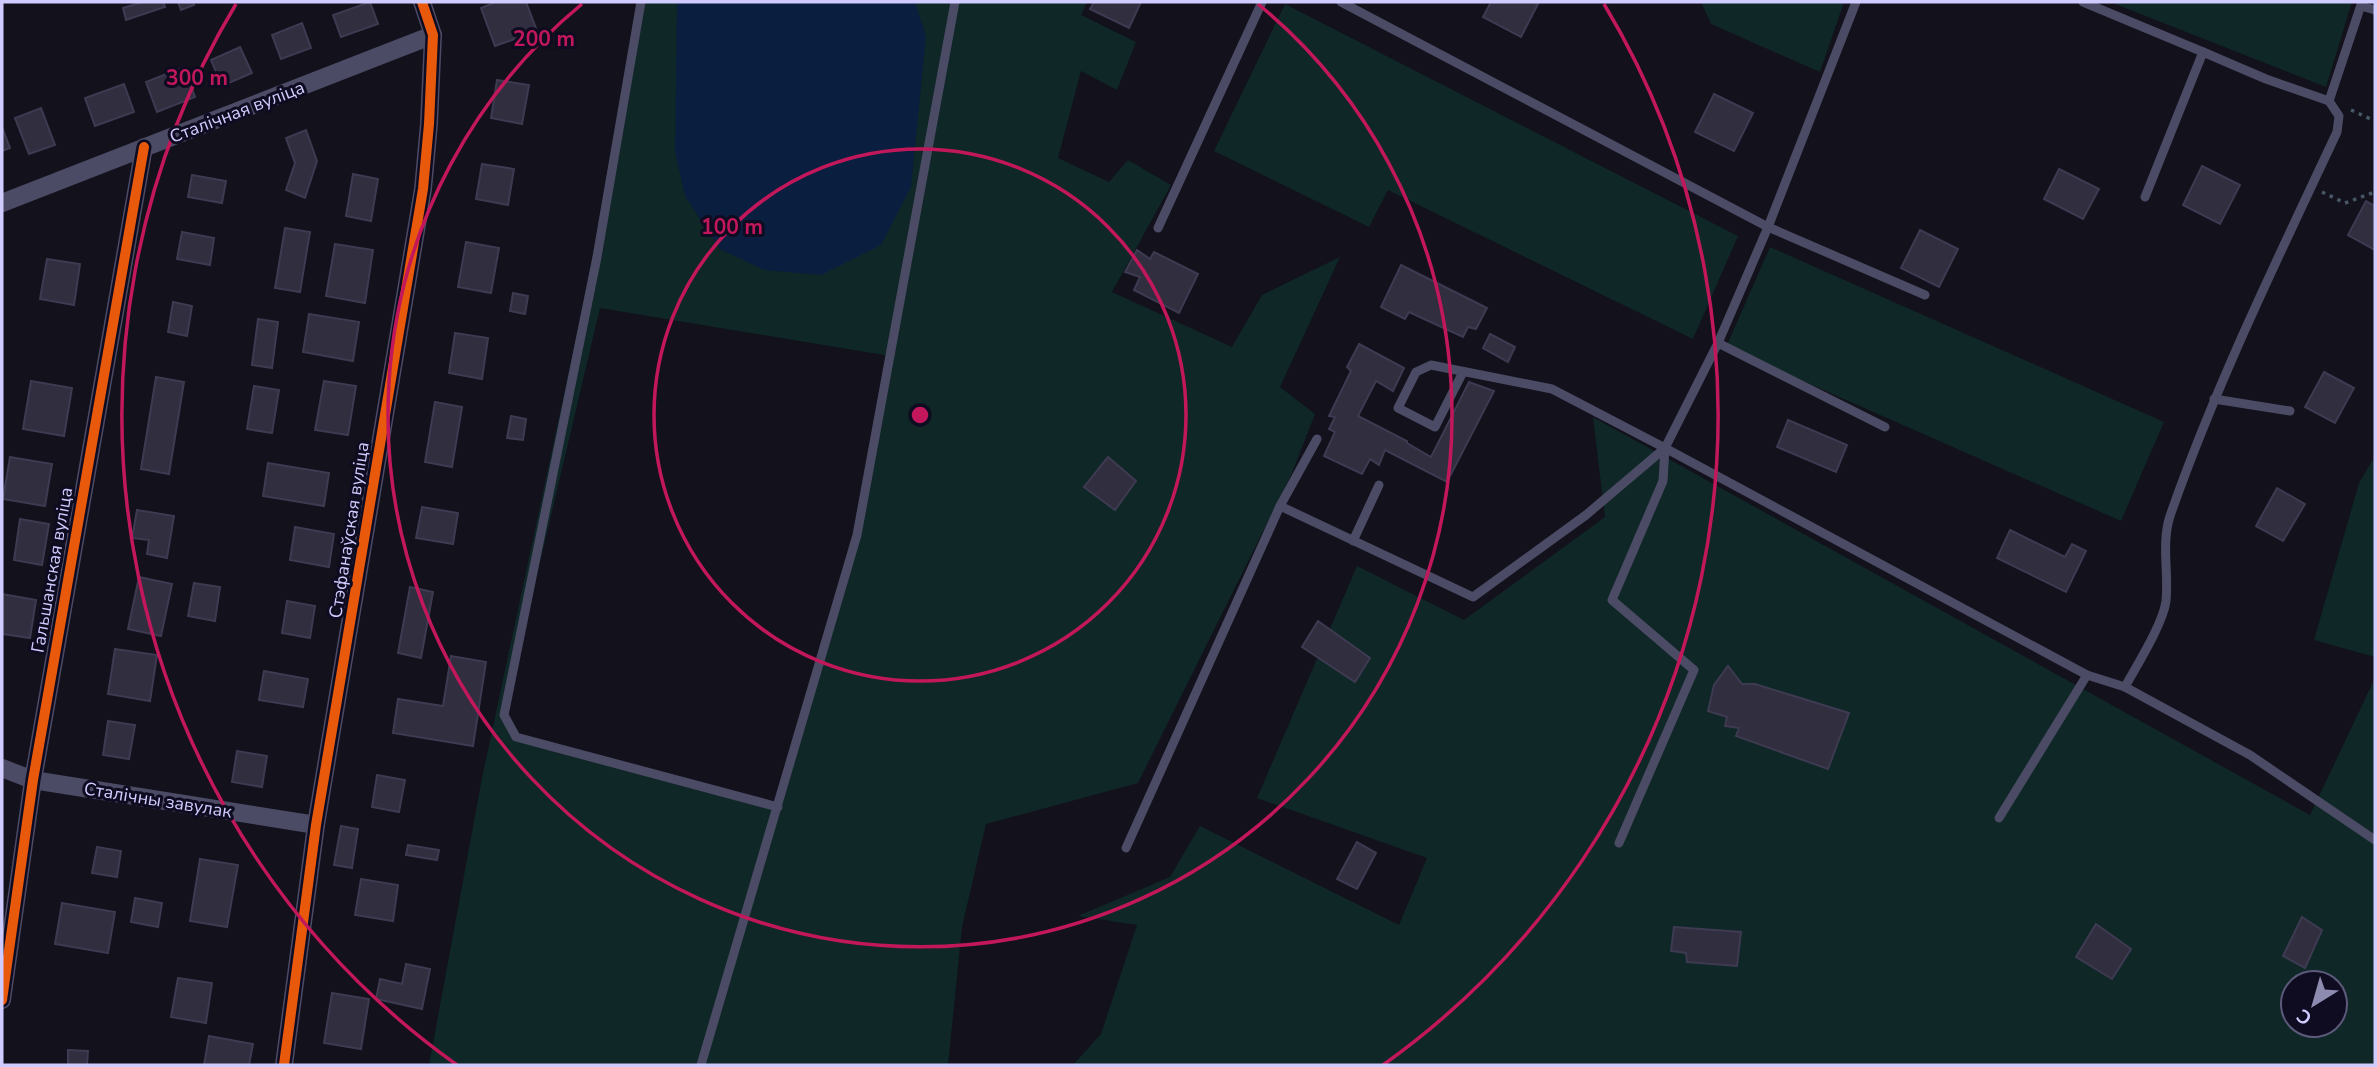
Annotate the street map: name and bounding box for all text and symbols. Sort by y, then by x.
text: 200 m [513,25,575,53]
text: 300 m [166,64,228,92]
street label: Сталічная вуліца [166,75,308,149]
text: 100 m [701,213,763,241]
centre of rings [908,403,932,427]
street label: Стэфанаўская вуліца [323,440,375,620]
street label: Гальшанская вуліца [26,485,78,655]
street label: Сталічны завулак [82,776,234,824]
north arrow [2279,969,2349,1039]
text: С [2291,1002,2317,1031]

